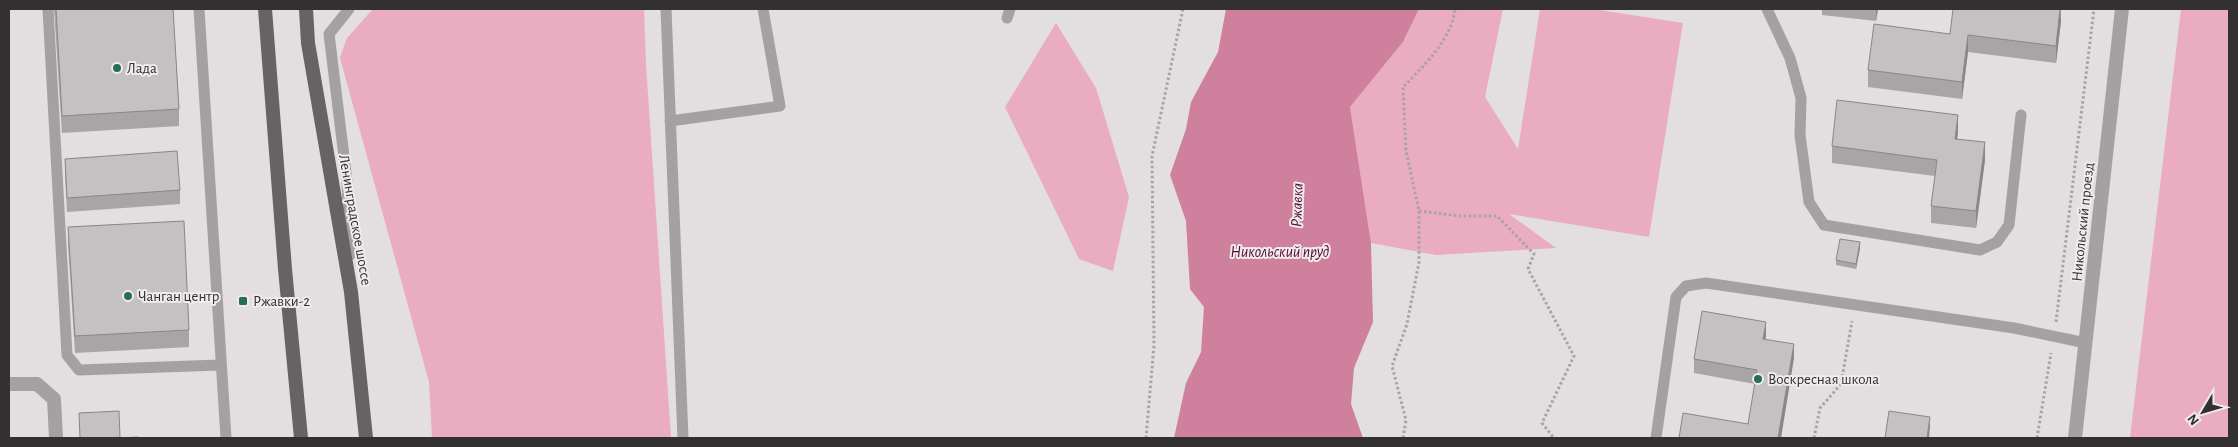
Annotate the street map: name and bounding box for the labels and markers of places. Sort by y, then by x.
place label: Лада [127,61,157,76]
marker: Лада [111,62,123,74]
place label: Чанган центр [138,289,220,304]
marker: Чанган центр [122,290,134,302]
place label: Ржавки-2 [253,294,310,309]
marker: Ржавки-2 [237,295,249,307]
place label: Воскресная школа [1768,372,1879,387]
marker: Воскресная школа [1752,373,1764,385]

